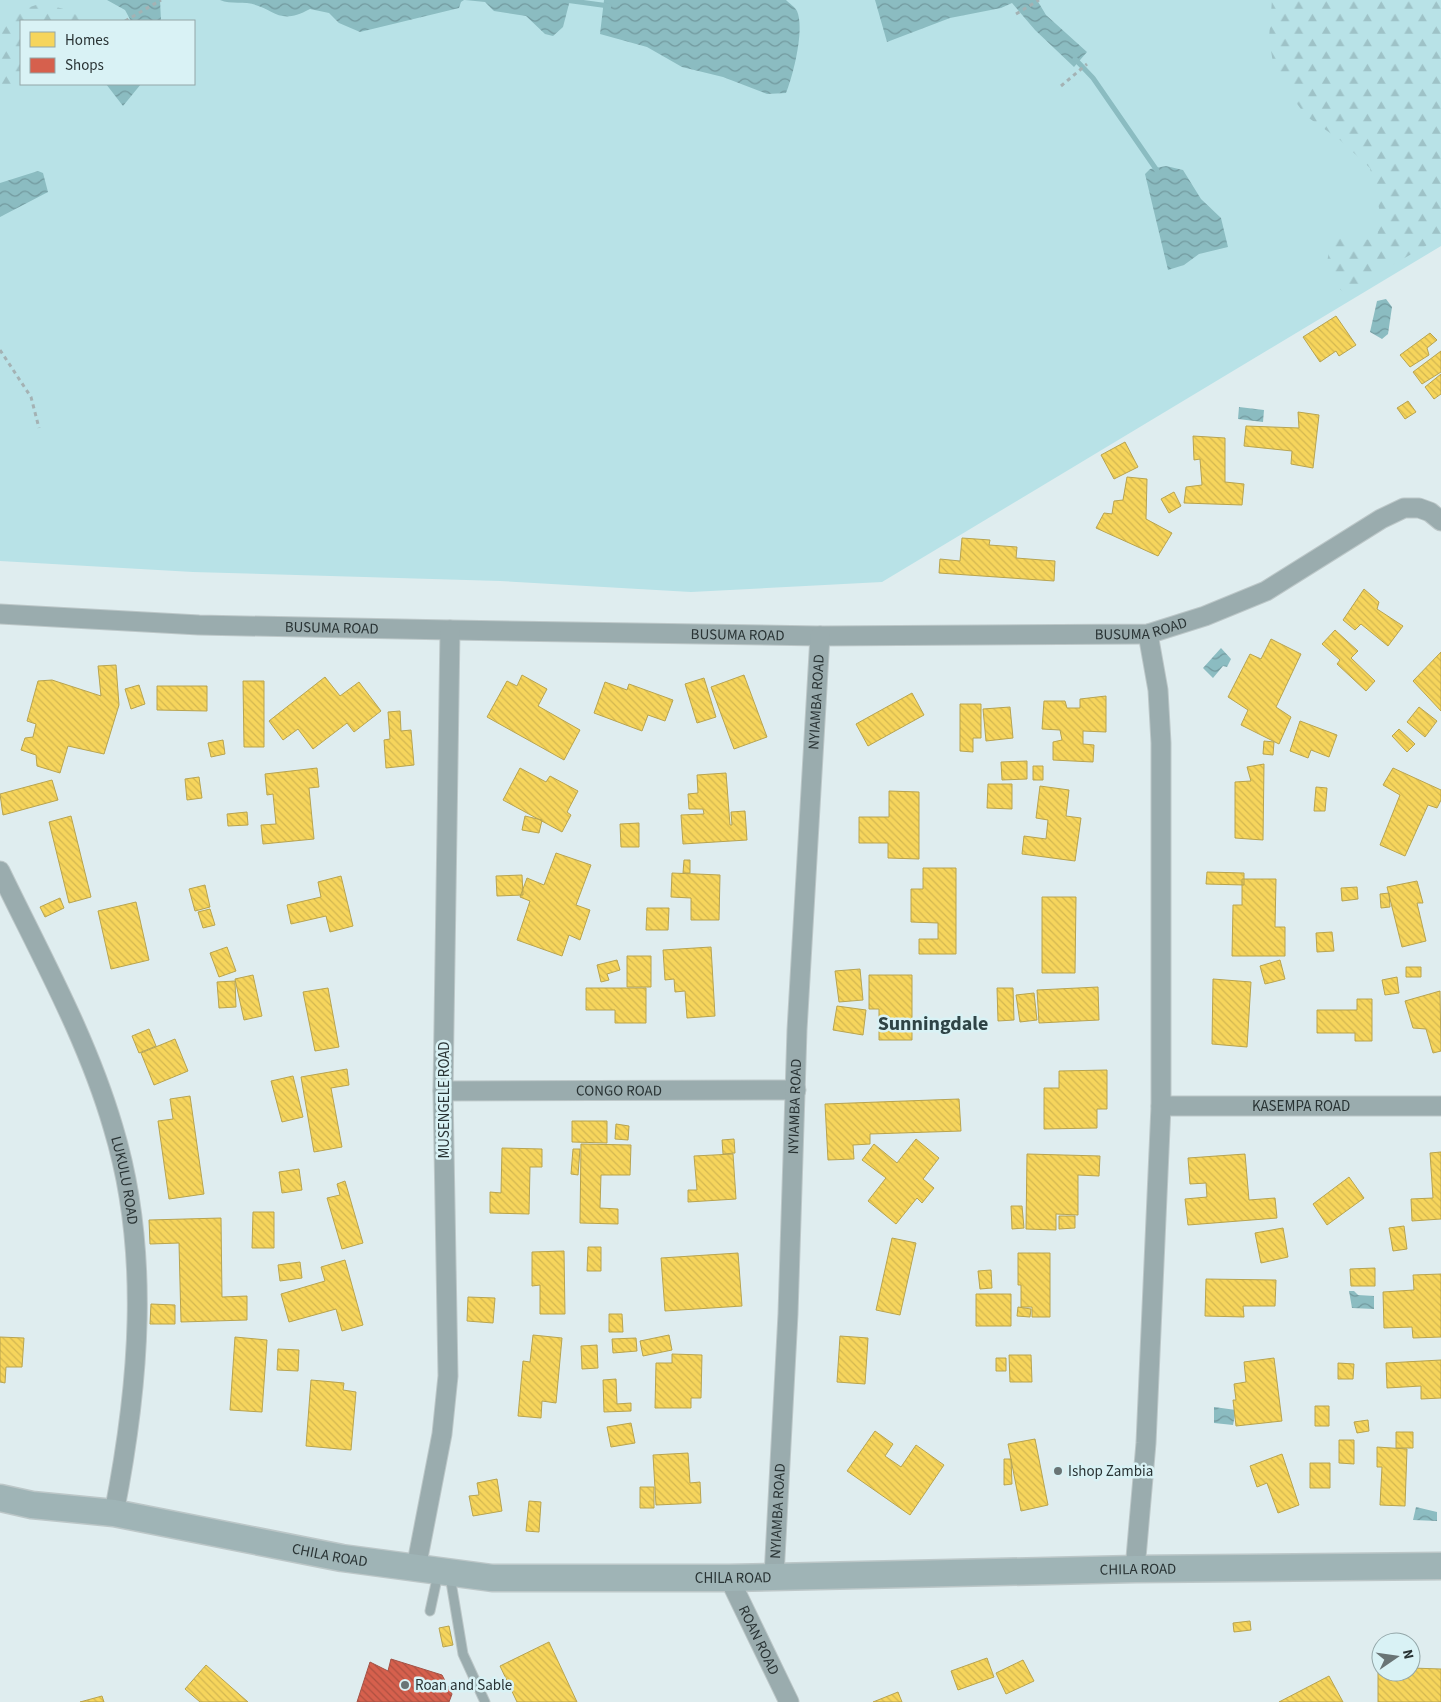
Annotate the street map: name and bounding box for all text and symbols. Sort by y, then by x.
legend [20,20,195,85]
text: Homes [65,30,109,51]
text: Shops [65,55,104,76]
street label: BUSUMA ROAD [1095,612,1190,645]
street label: BUSUMA ROAD [285,616,379,639]
street label: BUSUMA ROAD [690,623,785,646]
street label: NYIAMBA ROAD [803,654,829,750]
district label: Sunningdale [878,1010,988,1038]
street label: MUSENGELE ROAD [434,1041,455,1159]
street label: NYIAMBA ROAD [783,1058,807,1155]
street label: CONGO ROAD [576,1080,662,1101]
street label: KASEMPA ROAD [1252,1096,1350,1117]
street label: LUKULU ROAD [106,1134,143,1226]
place label: Ishop Zambia [1068,1461,1153,1482]
street label: NYIAMBA ROAD [764,1463,791,1559]
marker: Ishop Zambia [1052,1465,1064,1477]
street label: CHILA ROAD [290,1538,369,1572]
street label: CHILA ROAD [1100,1558,1176,1580]
street label: CHILA ROAD [695,1567,772,1589]
street label: ROAN ROAD [733,1602,785,1678]
north arrow [1371,1632,1421,1682]
text: N [1397,1648,1418,1661]
place label: Roan and Sable [415,1675,512,1696]
marker: Roan and Sable [399,1679,411,1691]

